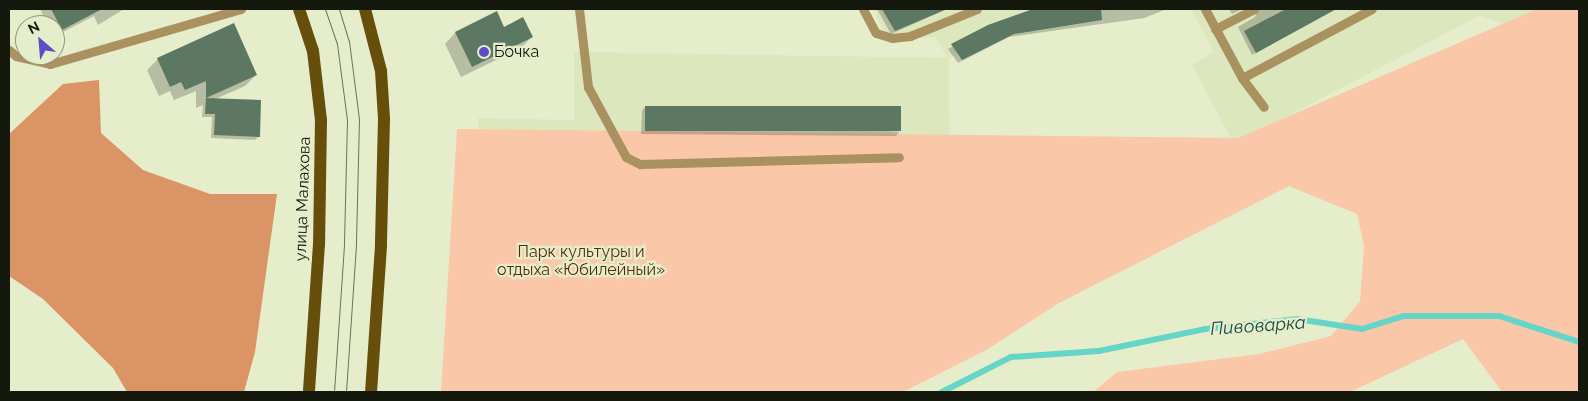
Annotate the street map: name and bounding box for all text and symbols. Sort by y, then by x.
north arrow [15,15,65,65]
text: N [25,18,42,37]
place label: Бочка [494,42,539,62]
marker: Бочка [478,46,490,58]
street label: улица Малахова [291,136,315,262]
park label: Парк культуры и отдыха «Юбилейный» [497,242,665,280]
water label: Пивоварка [1210,312,1306,340]

